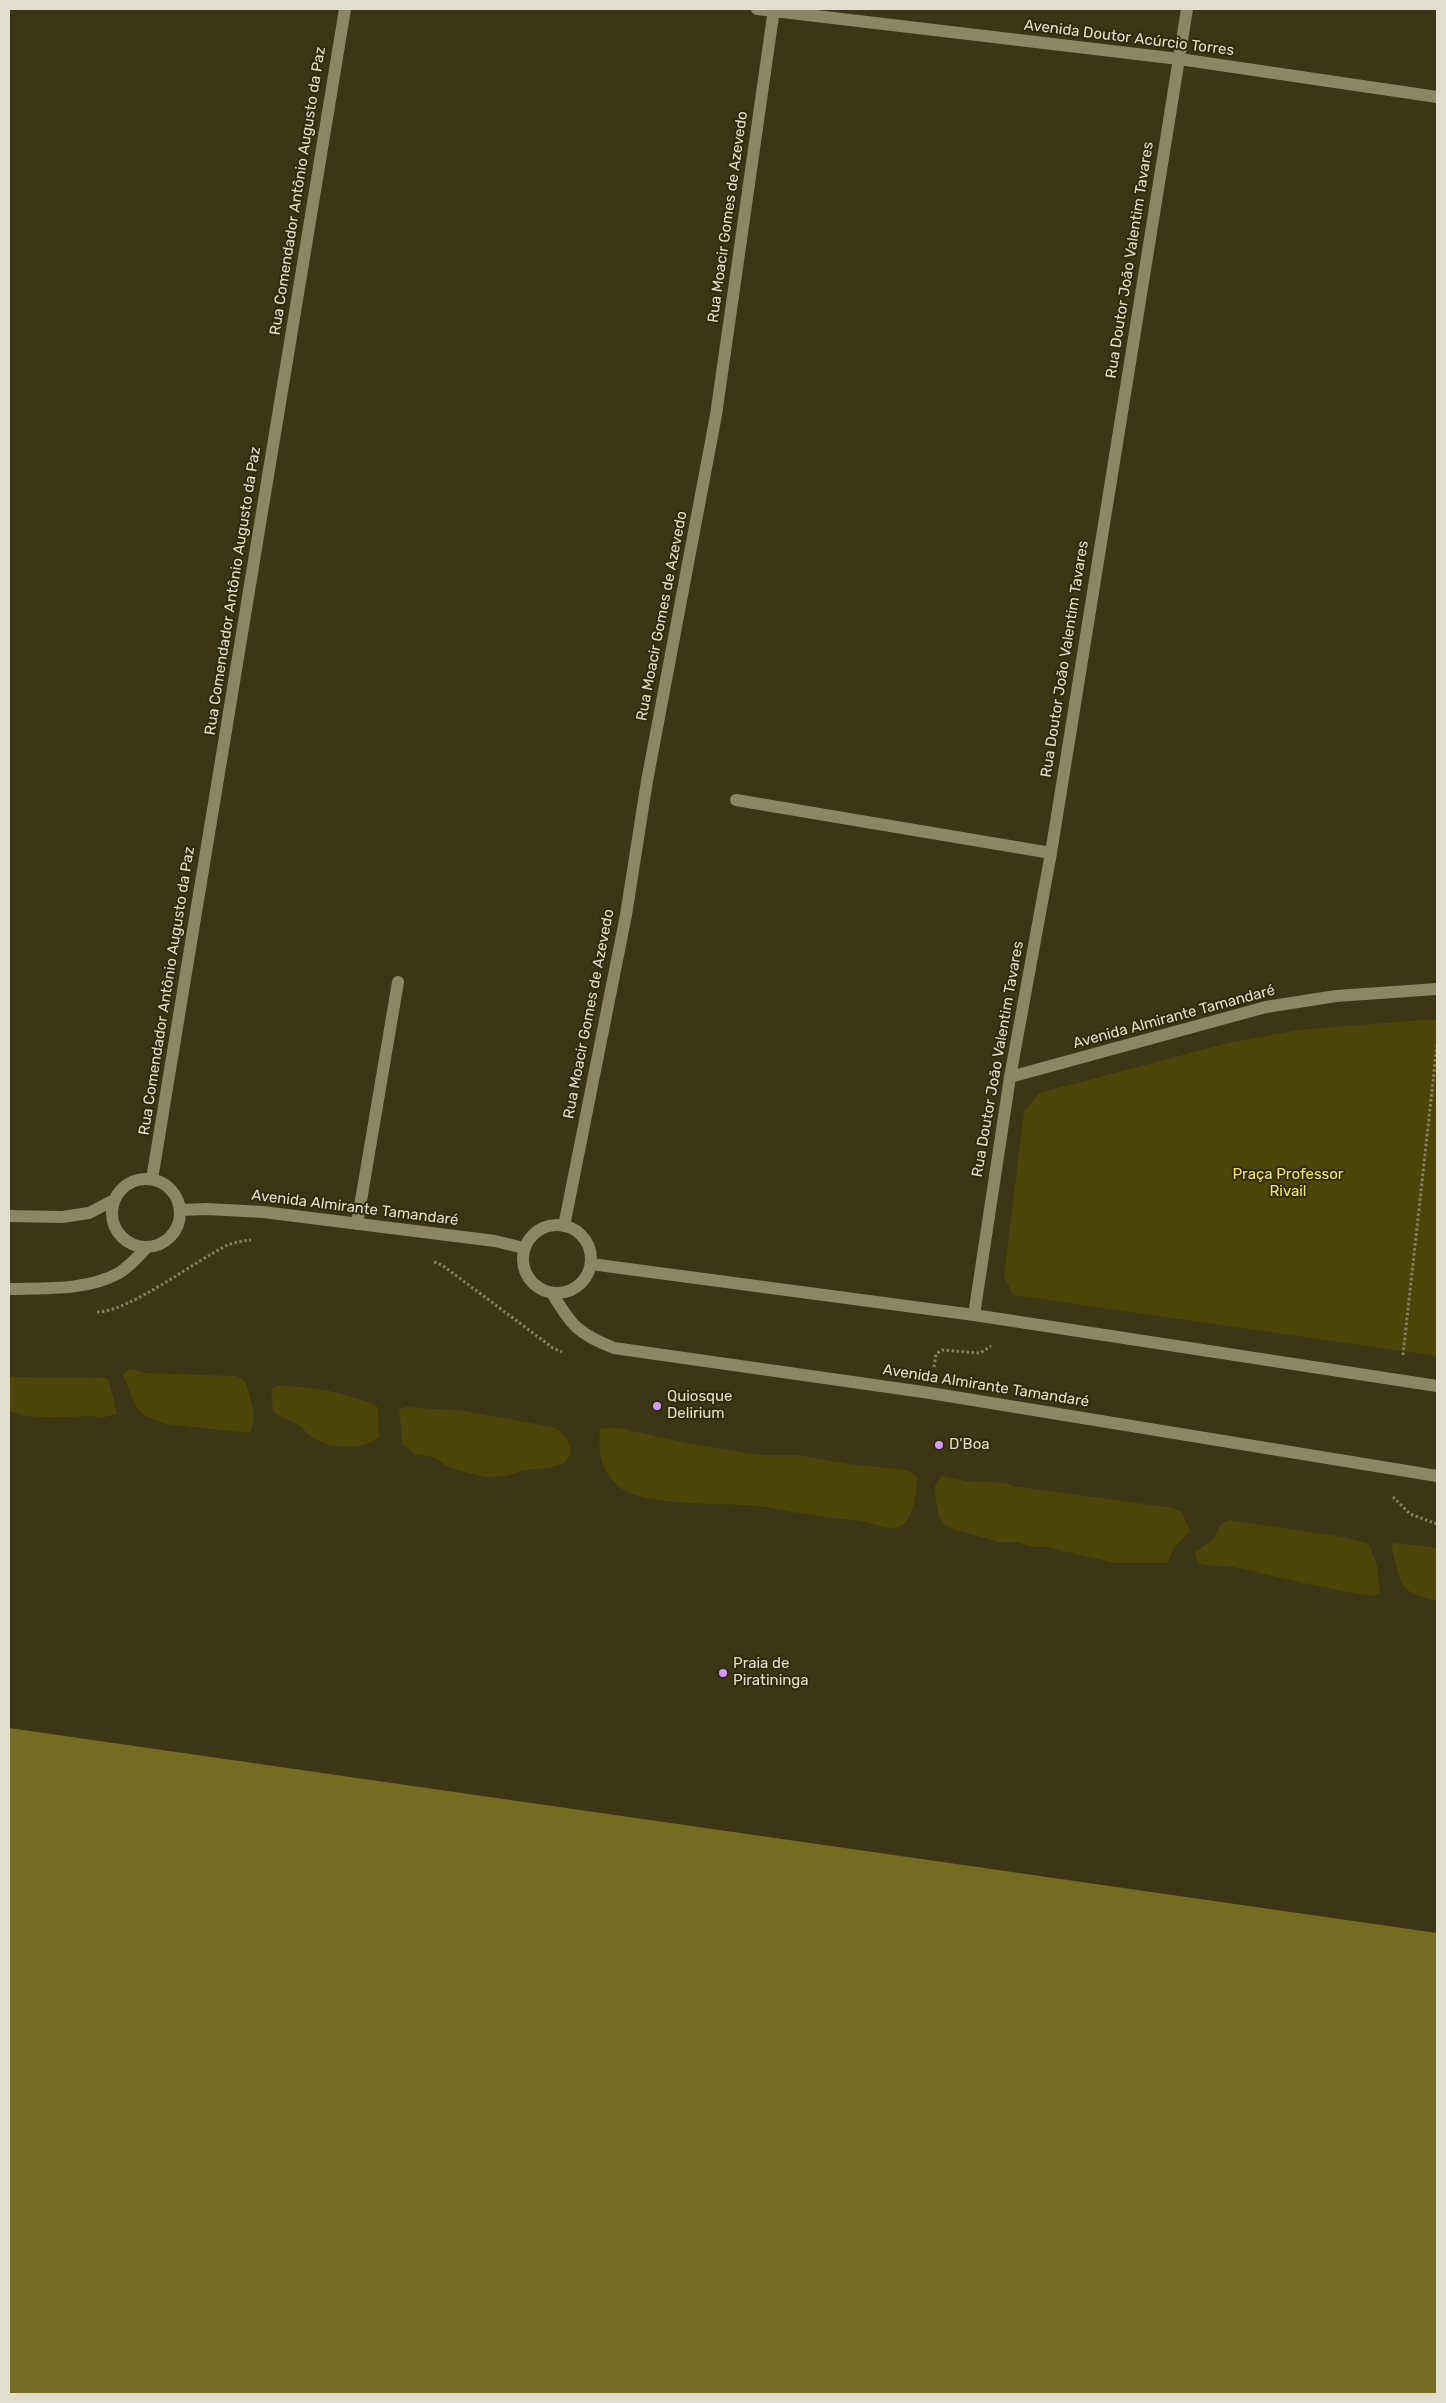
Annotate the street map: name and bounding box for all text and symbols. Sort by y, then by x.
street label: Avenida Doutor Acúrcio Torres [1023,16,1235,60]
street label: Rua Comendador Antônio Augusto da Paz [266,45,330,337]
street label: Rua Moacir Gomes de Azevedo [704,110,752,324]
street label: Rua Doutor João Valentim Tavares [1102,140,1158,380]
street label: Rua Comendador Antônio Augusto da Paz [201,445,265,737]
street label: Rua Moacir Gomes de Azevedo [633,510,691,722]
street label: Rua Doutor João Valentim Tavares [1037,539,1093,779]
street label: Rua Comendador Antônio Augusto da Paz [135,845,199,1137]
street label: Rua Moacir Gomes de Azevedo [560,908,618,1120]
street label: Rua Doutor João Valentim Tavares [968,940,1028,1178]
street label: Avenida Almirante Tamandaré [1071,981,1277,1053]
park label: Praça Professor Rivail [1232,1166,1344,1201]
street label: Avenida Almirante Tamandaré [250,1186,460,1230]
street label: Avenida Almirante Tamandaré [882,1361,1090,1411]
place label: Quiosque Delirium [667,1388,732,1423]
marker: Quiosque Delirium [651,1400,663,1412]
place label: D'Boa [949,1436,990,1454]
marker: D'Boa [933,1439,945,1451]
place label: Praia de Piratininga [733,1655,809,1690]
marker: Praia de Piratininga [717,1667,729,1679]

